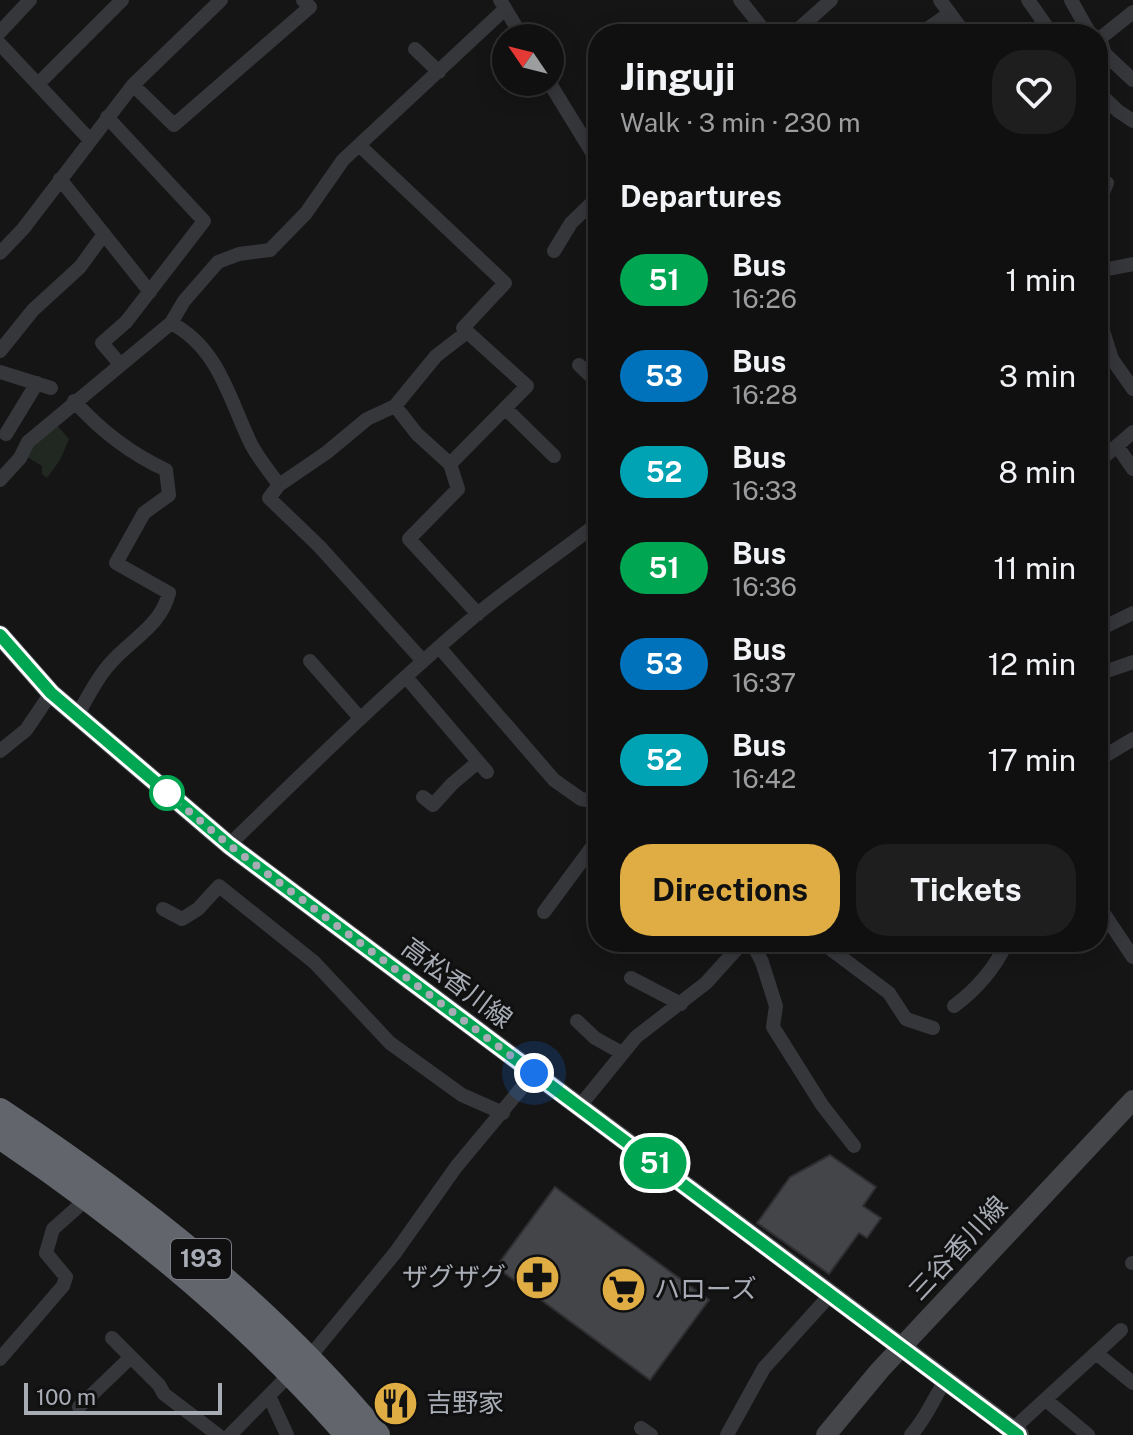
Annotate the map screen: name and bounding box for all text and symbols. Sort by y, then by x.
north arrow [492,24,564,96]
map controls [492,24,564,96]
button: heart [992,50,1076,134]
text: Jinguji [620,54,735,99]
text: Walk · 3 min · 230 m [620,107,860,138]
text: Departures [620,178,782,214]
text: Bus [732,247,786,283]
text: 1 min [1006,262,1076,298]
text: 51 [649,263,679,296]
text: 16:26 [732,283,797,314]
text: Bus [732,343,786,379]
text: 3 min [999,358,1076,394]
text: 53 [645,359,683,392]
text: 16:28 [732,379,797,410]
text: Bus [732,439,786,475]
text: 8 min [998,454,1076,490]
text: 52 [646,455,682,488]
text: 16:33 [732,475,797,506]
text: Bus [732,535,786,571]
text: 11 min [993,550,1076,586]
text: 51 [649,551,679,584]
text: 16:36 [732,571,797,602]
text: Bus [732,631,786,667]
text: 12 min [988,646,1076,682]
text: 53 [645,647,683,680]
text: 16:37 [732,667,796,698]
text: Bus [732,727,786,763]
text: 17 min [988,742,1076,778]
text: 52 [646,743,682,776]
text: 16:42 [732,763,796,794]
unlabelled marker [150,776,184,810]
button: Directions [620,844,840,936]
button: Tickets [856,844,1076,936]
street label: 高松香川線 [396,931,519,1034]
your location [514,1053,554,1093]
line badge: 51 [619,1137,691,1189]
text: 51 [640,1146,670,1179]
street label: 三谷香川線 [902,1190,1013,1306]
road number: 193 [171,1239,231,1279]
pharmacy icon: ザグザグ [513,1253,561,1301]
place label: ザグザグ [402,1261,506,1292]
supermarket icon: ハローズ [599,1265,647,1313]
place label: ハローズ [654,1273,757,1304]
scale bar [24,1379,222,1415]
restaurant icon: 吉野家 [371,1379,419,1427]
text: 100 m [36,1384,96,1410]
place label: 吉野家 [426,1387,504,1418]

